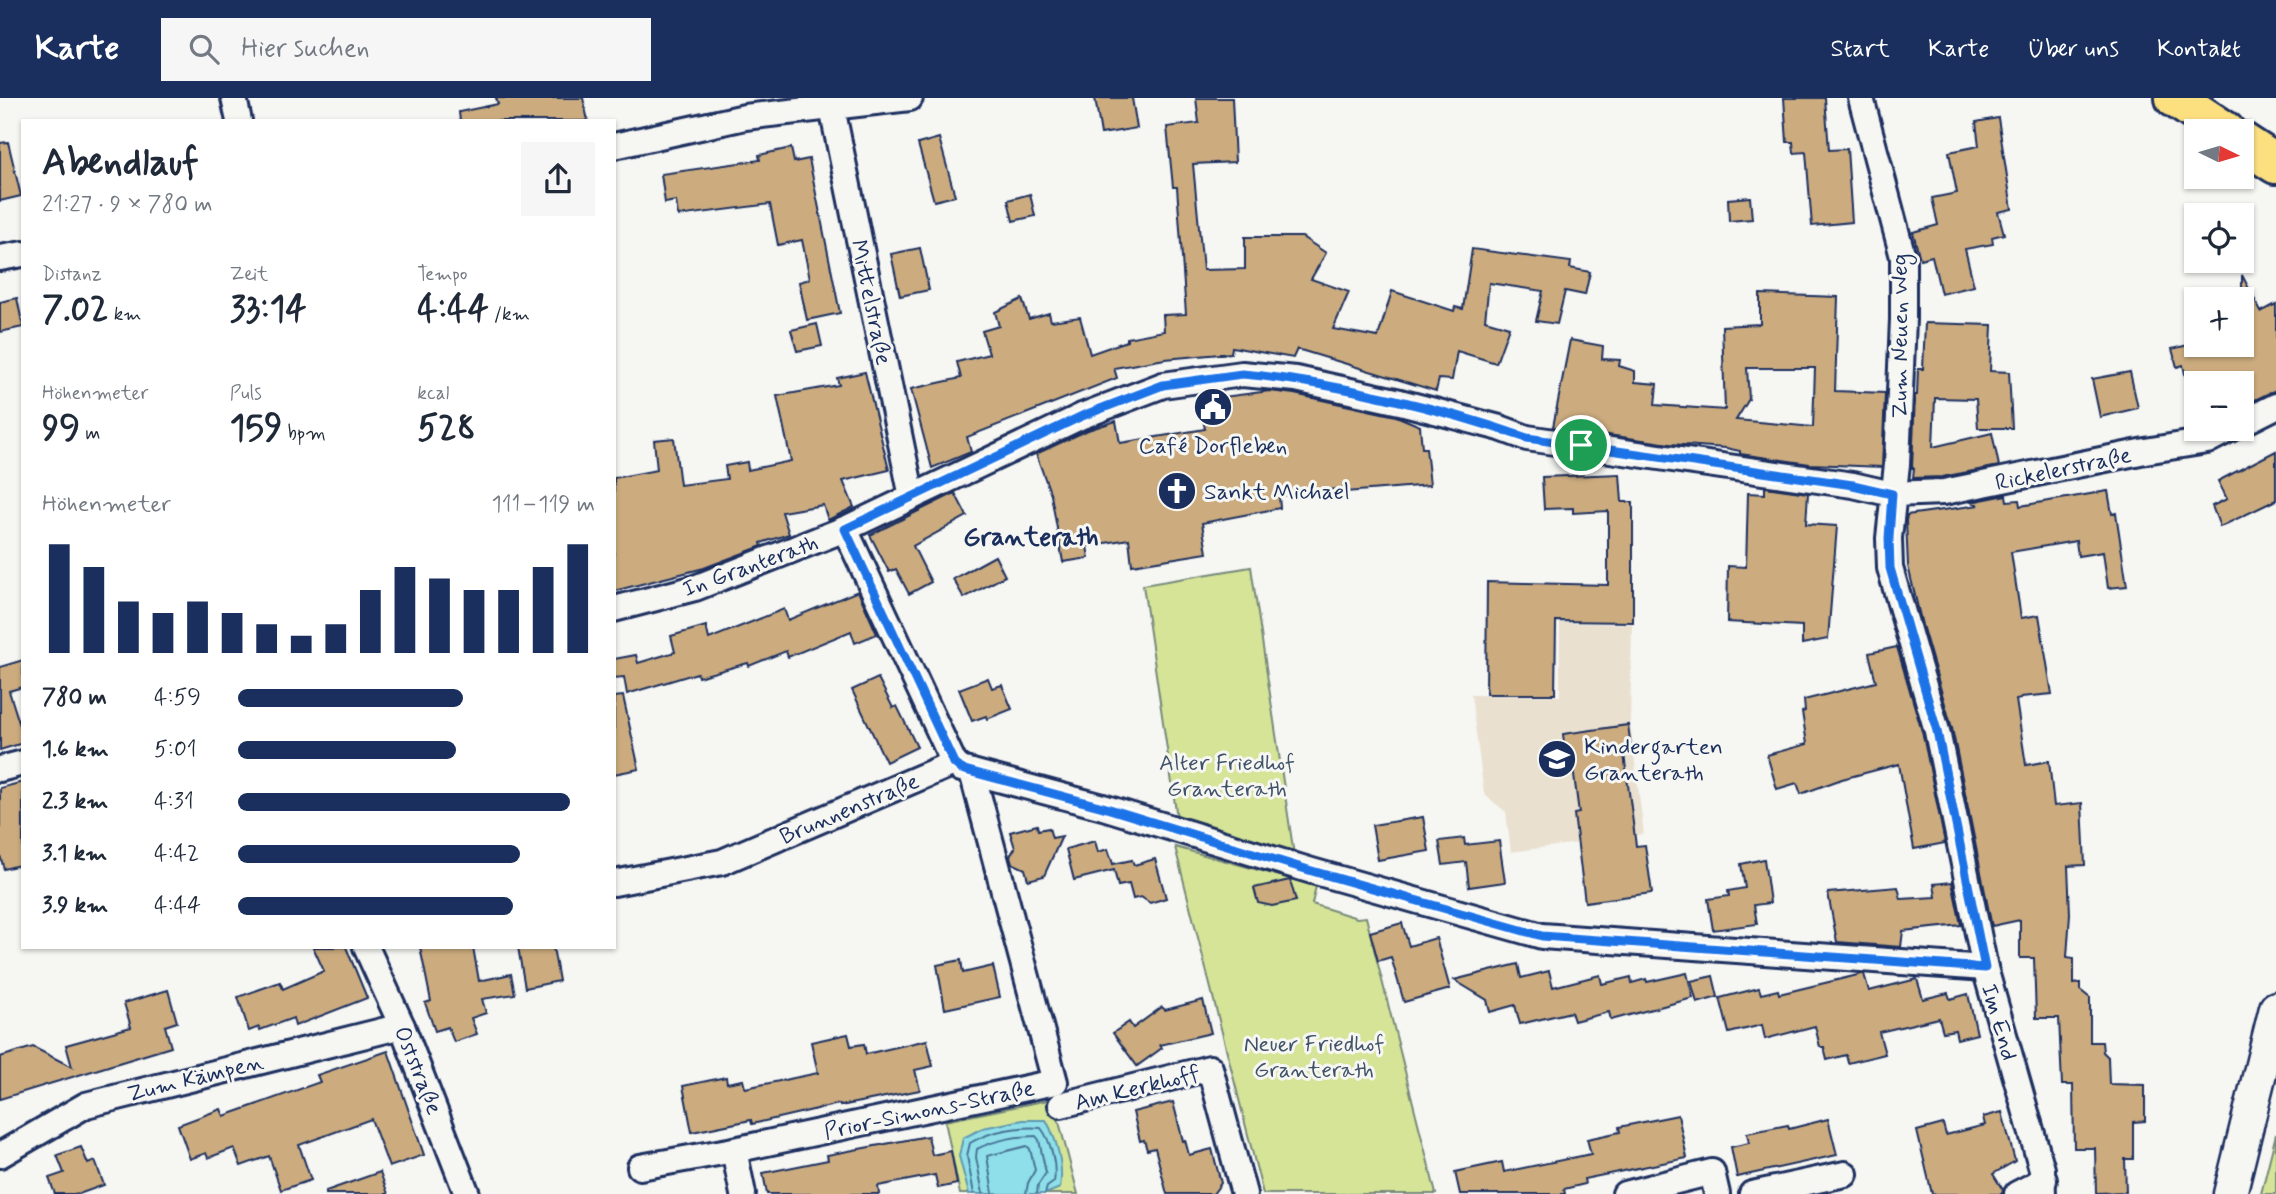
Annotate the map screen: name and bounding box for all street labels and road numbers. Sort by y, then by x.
street label: Mittelstraße [842,237,898,368]
street label: Zum Neuen Weg [1886,254,1918,418]
street label: Rickelerstraße [1993,441,2134,499]
street label: In Granterath [679,528,823,605]
street label: Brunnenstraße [776,767,924,853]
street label: Im End [1973,981,2023,1064]
street label: Oststraße [386,1022,448,1119]
street label: Zum Kämpen [124,1048,267,1110]
street label: Am Kerkhoff [1072,1059,1203,1119]
street label: Prior-Simons-Straße [821,1074,1037,1148]

